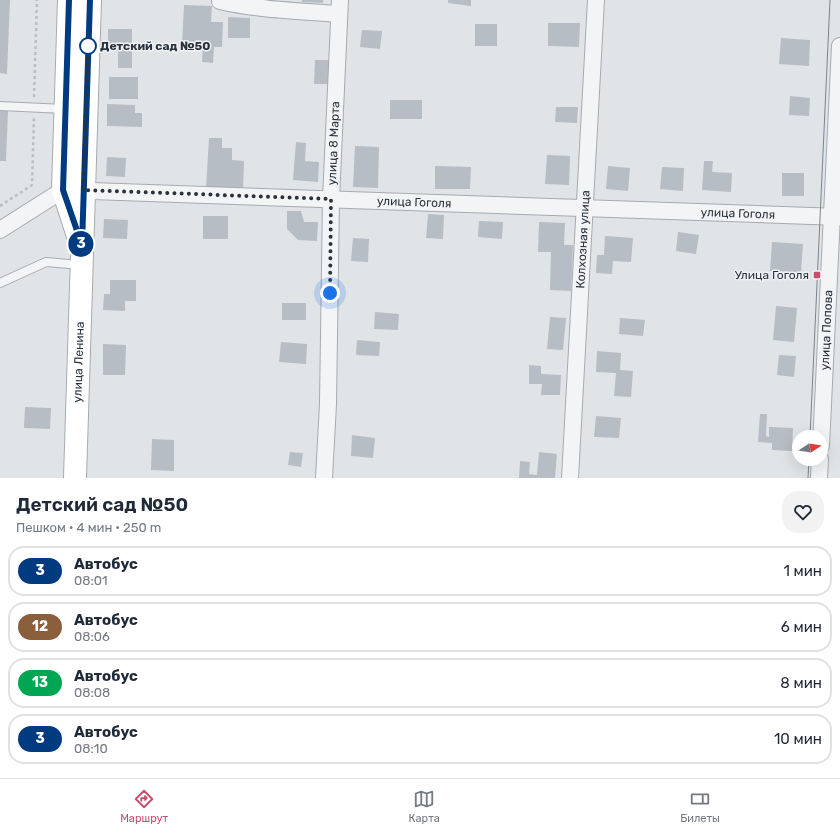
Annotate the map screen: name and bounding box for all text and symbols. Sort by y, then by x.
marker: Детский сад №50 [79,37,97,55]
place label: Детский сад №50 [100,39,210,53]
street label: улица 8 Марта [325,101,342,186]
street label: Колхозная улица [573,190,593,289]
street label: улица Гоголя [377,194,452,210]
street label: улица Гоголя [700,205,775,222]
line badge: 3 [68,231,94,257]
text: 3 [76,235,86,252]
place label: Улица Гоголя [735,268,809,282]
marker: Улица Гоголя [812,270,822,280]
your location [320,283,340,303]
street label: улица Попова [818,290,835,371]
street label: улица Ленина [70,321,87,403]
north arrow [792,430,828,466]
map controls [792,430,828,466]
button: heart [782,491,824,533]
text: Детский сад №50 [16,493,188,516]
text: Пешком · 4 мин · 250 m [16,520,161,535]
text: Автобус [74,555,138,573]
text: 3 [35,562,45,579]
text: 1 мин [783,562,822,580]
text: 08:01 [74,573,108,588]
text: Автобус [74,611,138,629]
text: 12 [32,618,48,635]
text: 6 мин [781,618,822,636]
text: 08:06 [74,629,110,644]
text: Автобус [74,667,138,685]
text: 13 [32,674,48,691]
text: 8 мин [780,674,822,692]
text: 08:08 [74,685,110,700]
text: Автобус [74,723,138,741]
text: 3 [35,730,45,747]
text: 10 мин [774,730,822,748]
text: 08:10 [74,741,108,756]
tab: Маршрут [120,788,168,825]
tab: Карта [408,788,440,825]
tab: Билеты [680,788,720,825]

